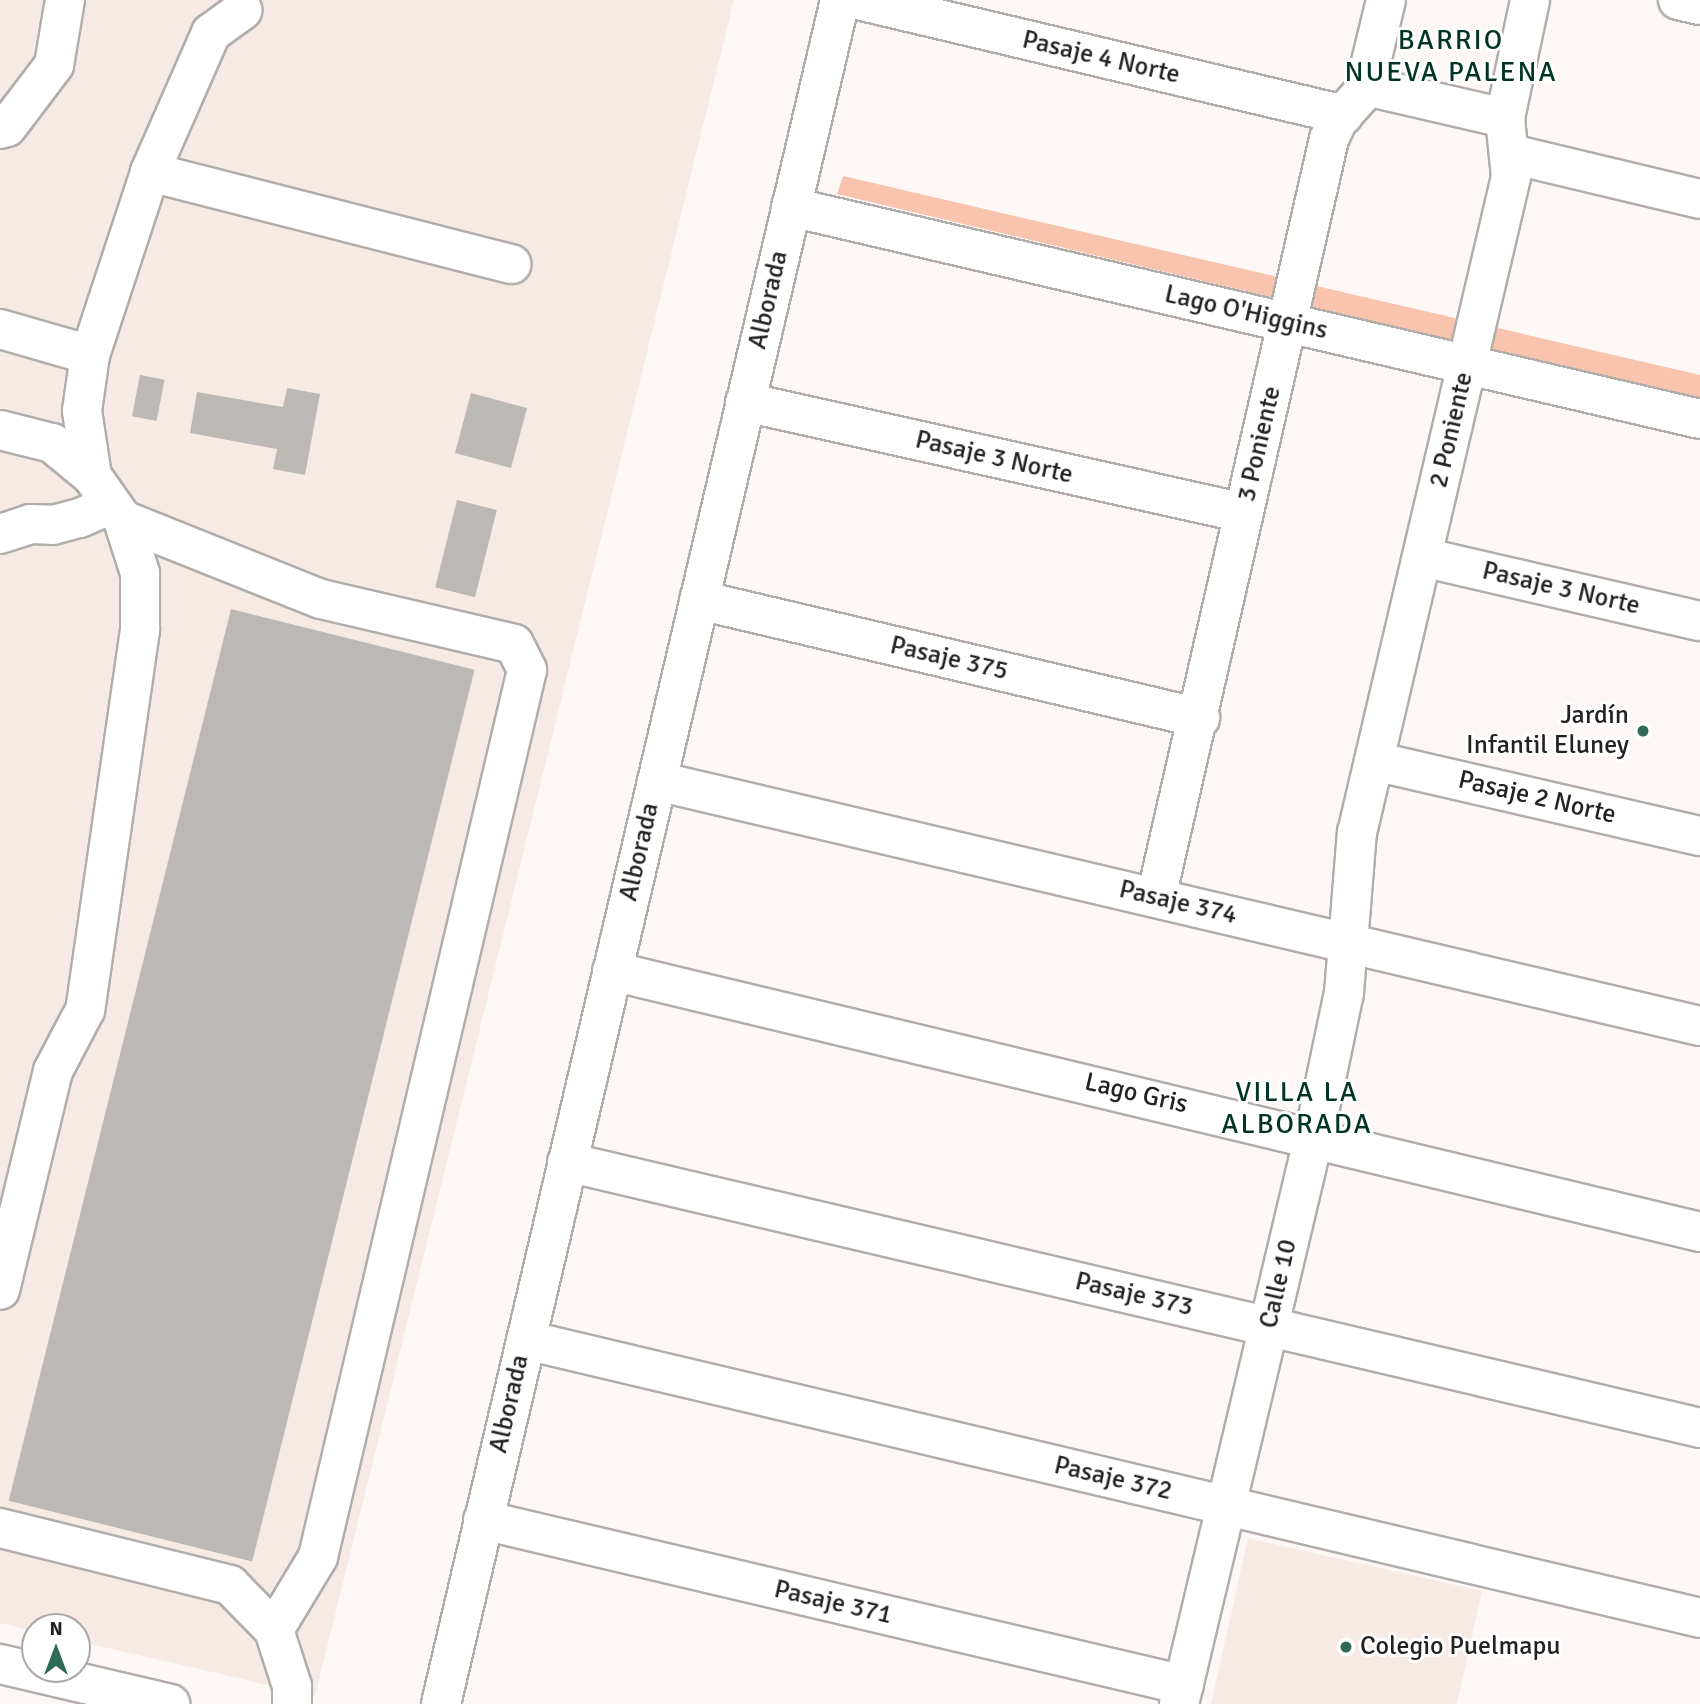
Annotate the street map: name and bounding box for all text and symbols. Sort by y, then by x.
district label: BARRIO NUEVA PALENA [1346,23,1556,89]
street label: Pasaje 4 Norte [1019,25,1183,91]
street label: Alborada [743,248,795,352]
street label: Lago O'Higgins [1161,279,1331,347]
street label: 2 Poniente [1424,369,1480,491]
street label: 3 Poniente [1232,383,1288,505]
street label: Pasaje 3 Norte [912,425,1076,491]
street label: Pasaje 3 Norte [1479,556,1643,622]
street label: Pasaje 375 [887,630,1011,688]
place label: Jardín Infantil Eluney [1466,700,1629,762]
marker: Jardín Infantil Eluney [1635,723,1651,739]
street label: Pasaje 2 Norte [1455,765,1619,831]
street label: Alborada [614,800,666,904]
street label: Pasaje 374 [1116,874,1240,932]
street label: Lago Gris [1082,1067,1190,1121]
district label: VILLA LA ALBORADA [1222,1075,1372,1141]
street label: Calle 10 [1254,1237,1304,1331]
street label: Pasaje 373 [1072,1266,1196,1324]
street label: Alborada [484,1352,536,1456]
street label: Pasaje 372 [1051,1450,1175,1508]
street label: Pasaje 371 [771,1574,895,1632]
north arrow [21,1613,91,1683]
text: N [49,1617,63,1641]
place label: Colegio Puelmapu [1360,1631,1560,1663]
marker: Colegio Puelmapu [1338,1639,1354,1655]

